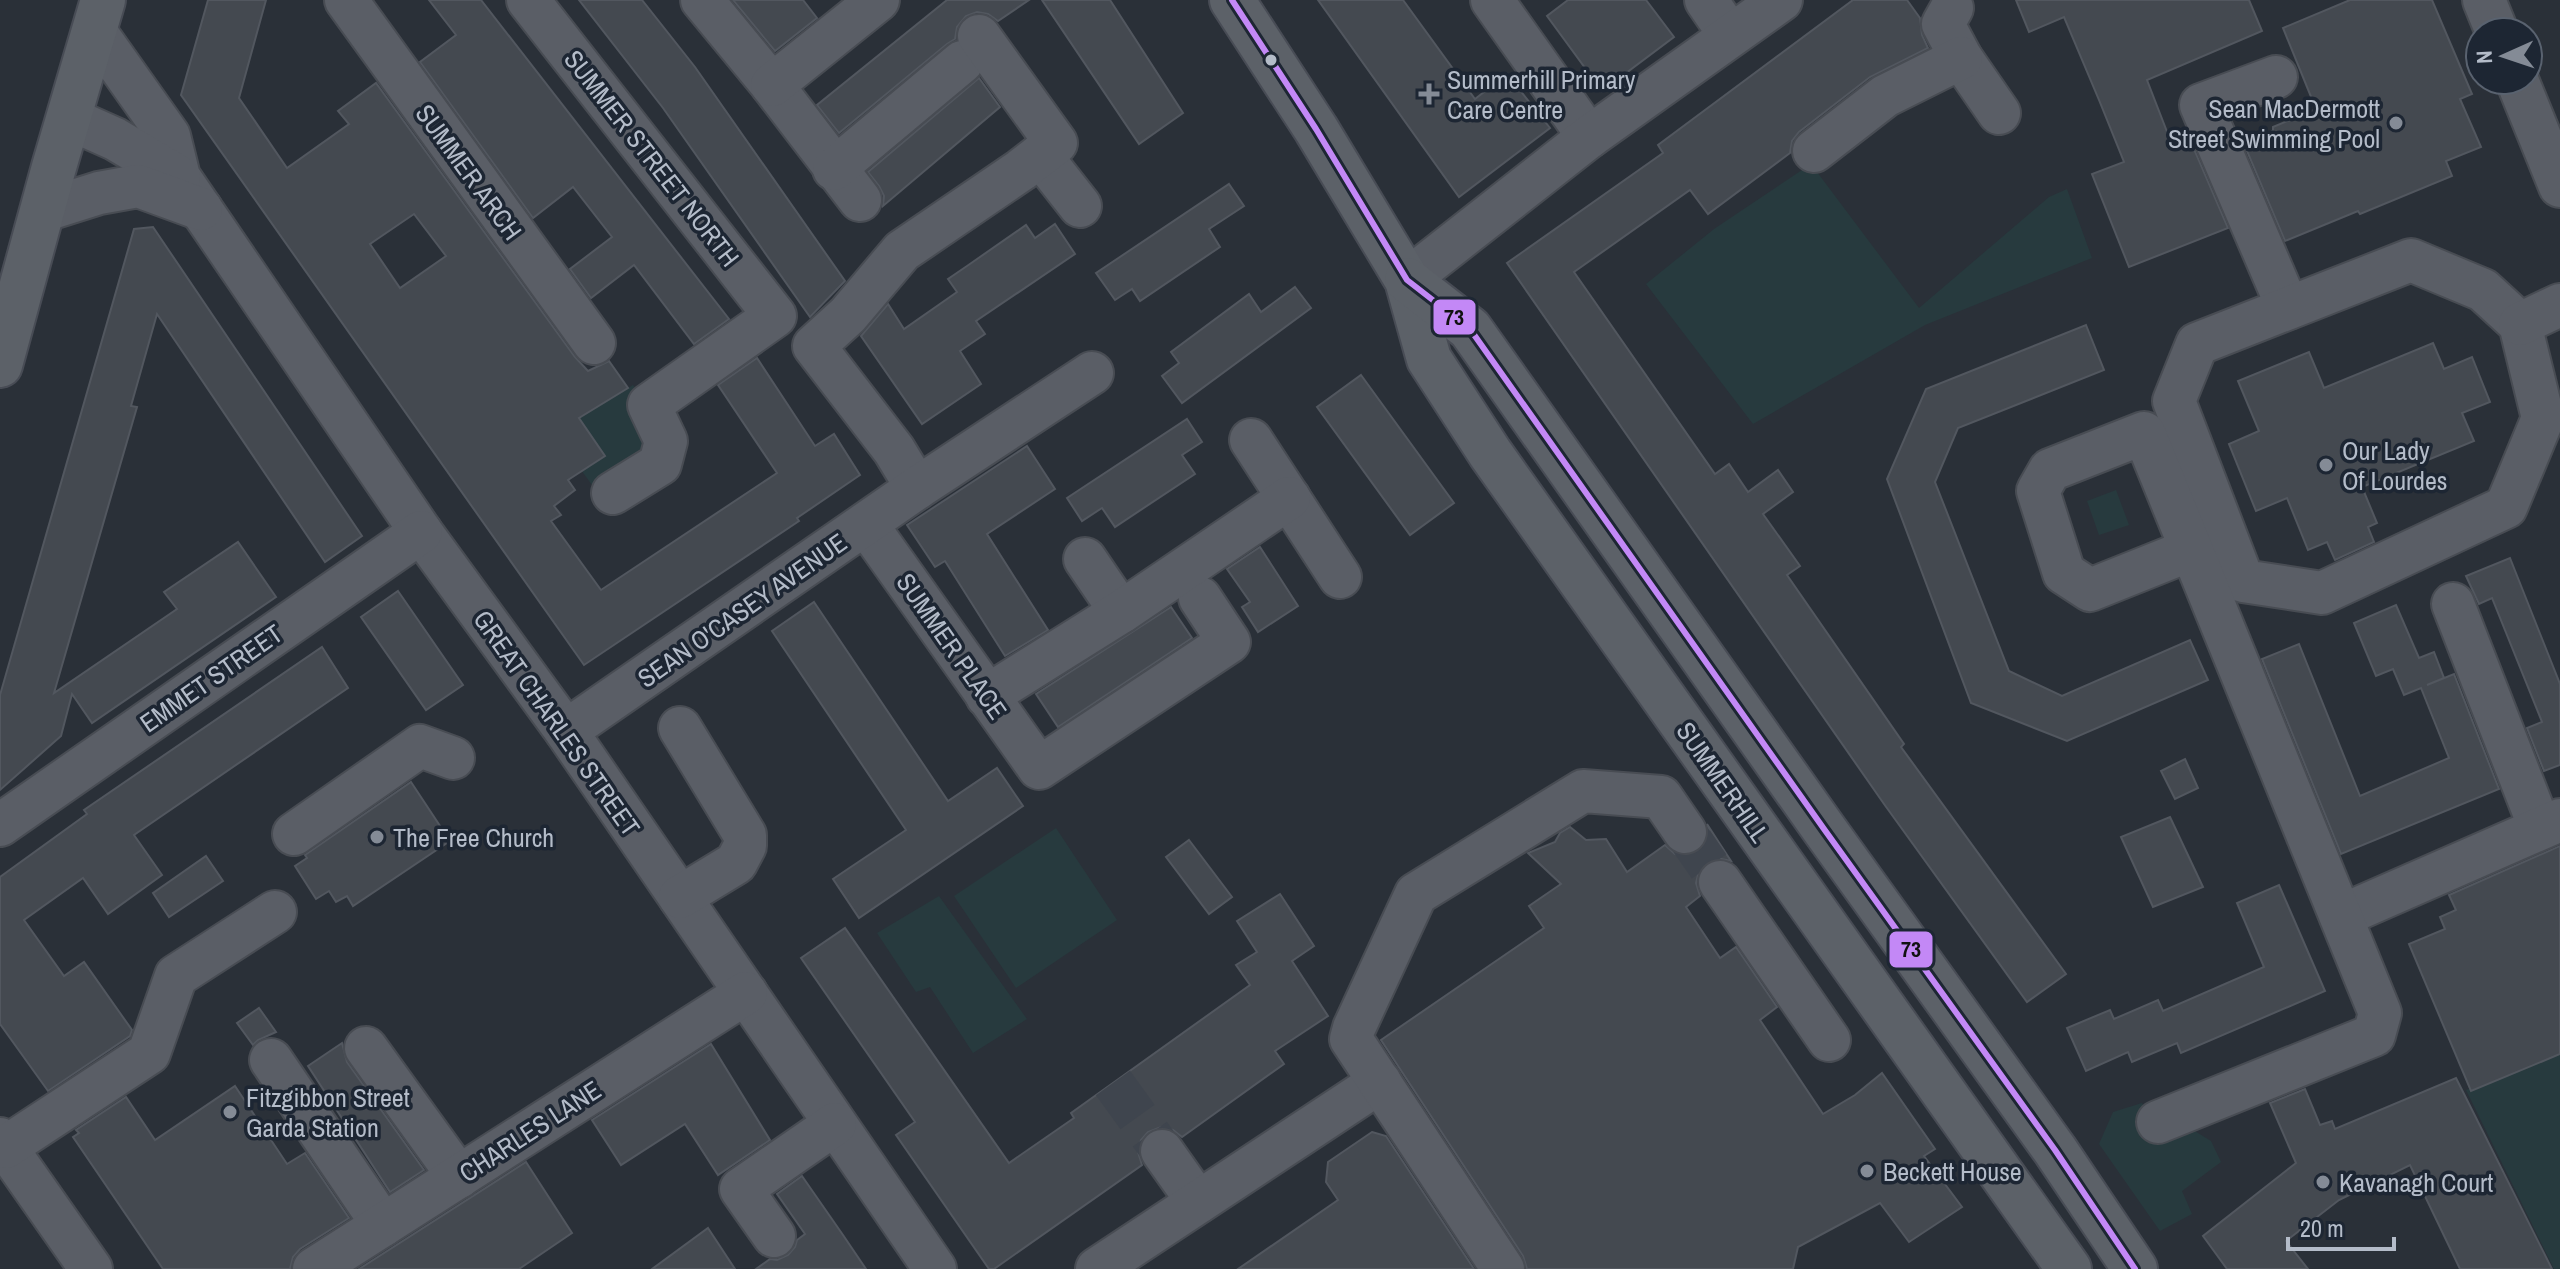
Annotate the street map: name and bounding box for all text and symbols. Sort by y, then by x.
north arrow [2464,16,2544,96]
street label: SUMMER STREET NORTH [556,43,748,273]
text: N [2469,50,2499,64]
unlabelled marker [1263,52,1279,68]
place label: Summerhill Primary Care Centre [1447,62,1636,127]
marker: Summerhill Primary Care Centre [1418,83,1440,105]
place label: Sean MacDermott Street Swimming Pool [2168,91,2380,156]
street label: SUMMER ARCH [408,97,530,247]
marker: Sean MacDermott Street Swimming Pool [2387,114,2405,132]
line badge: 73 [1432,298,1477,336]
text: 73 [1444,302,1464,332]
place label: Our Lady Of Lourdes [2342,433,2447,498]
marker: Our Lady Of Lourdes [2317,456,2335,474]
street label: SEAN O'CASEY AVENUE [631,525,853,695]
street label: SUMMER PLACE [889,566,1015,726]
street label: GREAT CHARLES STREET [466,603,648,843]
street label: EMMET STREET [133,616,289,740]
street label: SUMMERHILL [1669,715,1778,849]
place label: The Free Church [393,820,554,855]
marker: The Free Church [368,828,386,846]
line badge: 73 [1888,930,1934,969]
text: 73 [1901,934,1921,964]
street label: CHARLES LANE [452,1072,608,1190]
place label: Fitzgibbon Street Garda Station [246,1080,410,1145]
marker: Fitzgibbon Street Garda Station [221,1103,239,1121]
place label: Beckett House [1883,1154,2022,1189]
marker: Beckett House [1858,1162,1876,1180]
place label: Kavanagh Court [2339,1165,2493,1200]
marker: Kavanagh Court [2314,1173,2332,1191]
scale bar [2288,1201,2394,1251]
text: 20 m [2300,1212,2344,1244]

